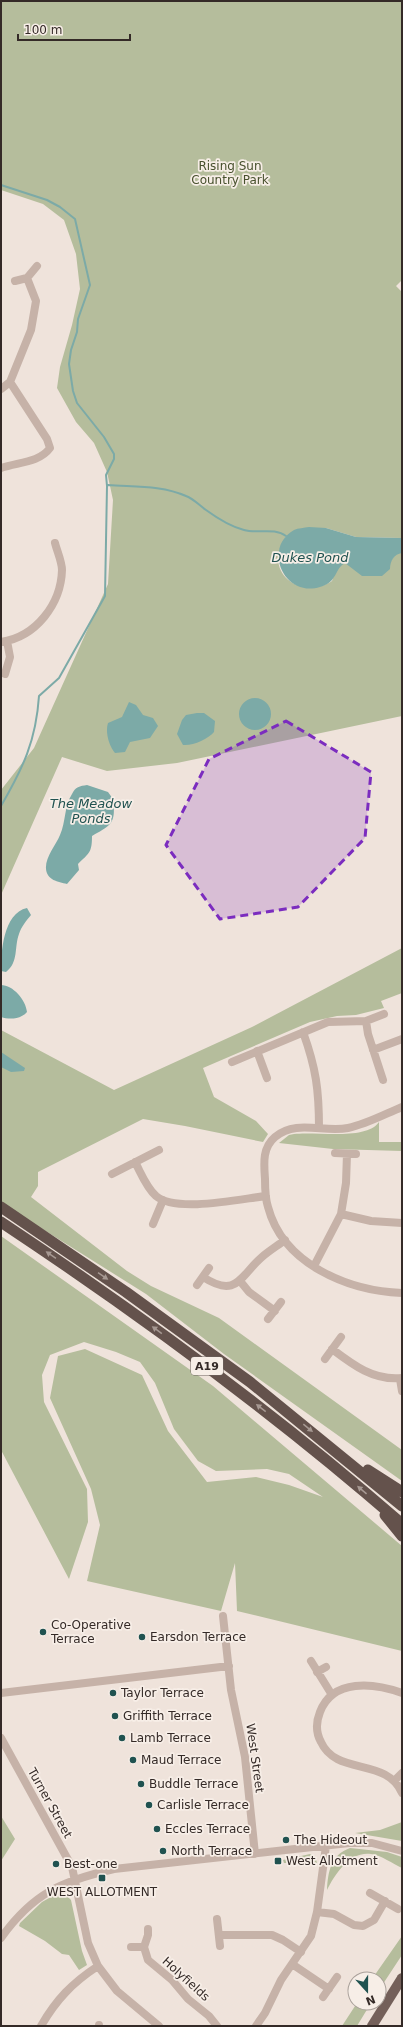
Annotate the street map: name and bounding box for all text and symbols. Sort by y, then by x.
scale bar [18,16,130,42]
text: 100 m [24,23,62,37]
park label: Rising Sun Country Park [191,159,269,187]
water label: Dukes Pond [272,550,349,565]
water label: The Meadow Ponds [50,796,133,826]
one-way arrow [45,1251,56,1259]
one-way arrow [97,1272,108,1280]
one-way arrow [152,1326,162,1334]
road number: A19 [191,1357,223,1375]
one-way arrow [256,1403,267,1412]
one-way arrow [303,1424,314,1433]
one-way arrow [356,1485,367,1494]
place label: Co-Operative Terrace [50,1618,131,1646]
marker: Co-Operative Terrace [38,1627,48,1637]
place label: Earsdon Terrace [150,1630,246,1644]
marker: Earsdon Terrace [137,1632,147,1642]
place label: Taylor Terrace [120,1686,204,1700]
marker: Taylor Terrace [108,1688,118,1698]
place label: Griffith Terrace [123,1709,212,1723]
marker: Griffith Terrace [110,1711,120,1721]
street label: West Street [243,1722,267,1794]
place label: Lamb Terrace [130,1731,211,1745]
marker: Lamb Terrace [117,1733,127,1743]
place label: Maud Terrace [141,1753,221,1767]
marker: Maud Terrace [128,1755,138,1765]
street label: Turner Street [24,1765,75,1841]
place label: Buddle Terrace [149,1777,238,1791]
marker: Buddle Terrace [136,1779,146,1789]
place label: Carlisle Terrace [157,1798,249,1812]
marker: Carlisle Terrace [144,1800,154,1810]
place label: Eccles Terrace [165,1822,250,1836]
marker: Eccles Terrace [152,1824,162,1834]
place label: The Hideout [293,1833,367,1847]
marker: The Hideout [281,1835,291,1845]
place label: North Terrace [171,1844,252,1858]
marker: North Terrace [158,1846,168,1856]
place label: West Allotment [286,1854,378,1868]
marker: West Allotment [273,1856,283,1866]
place label: Best-one [64,1857,117,1871]
marker: Best-one [51,1859,61,1869]
marker: WEST ALLOTMENT [97,1873,107,1883]
place label: WEST ALLOTMENT [47,1885,158,1899]
street label: Holyfields [159,1954,213,2004]
north arrow [347,1971,387,2011]
text: N [364,1992,377,2008]

